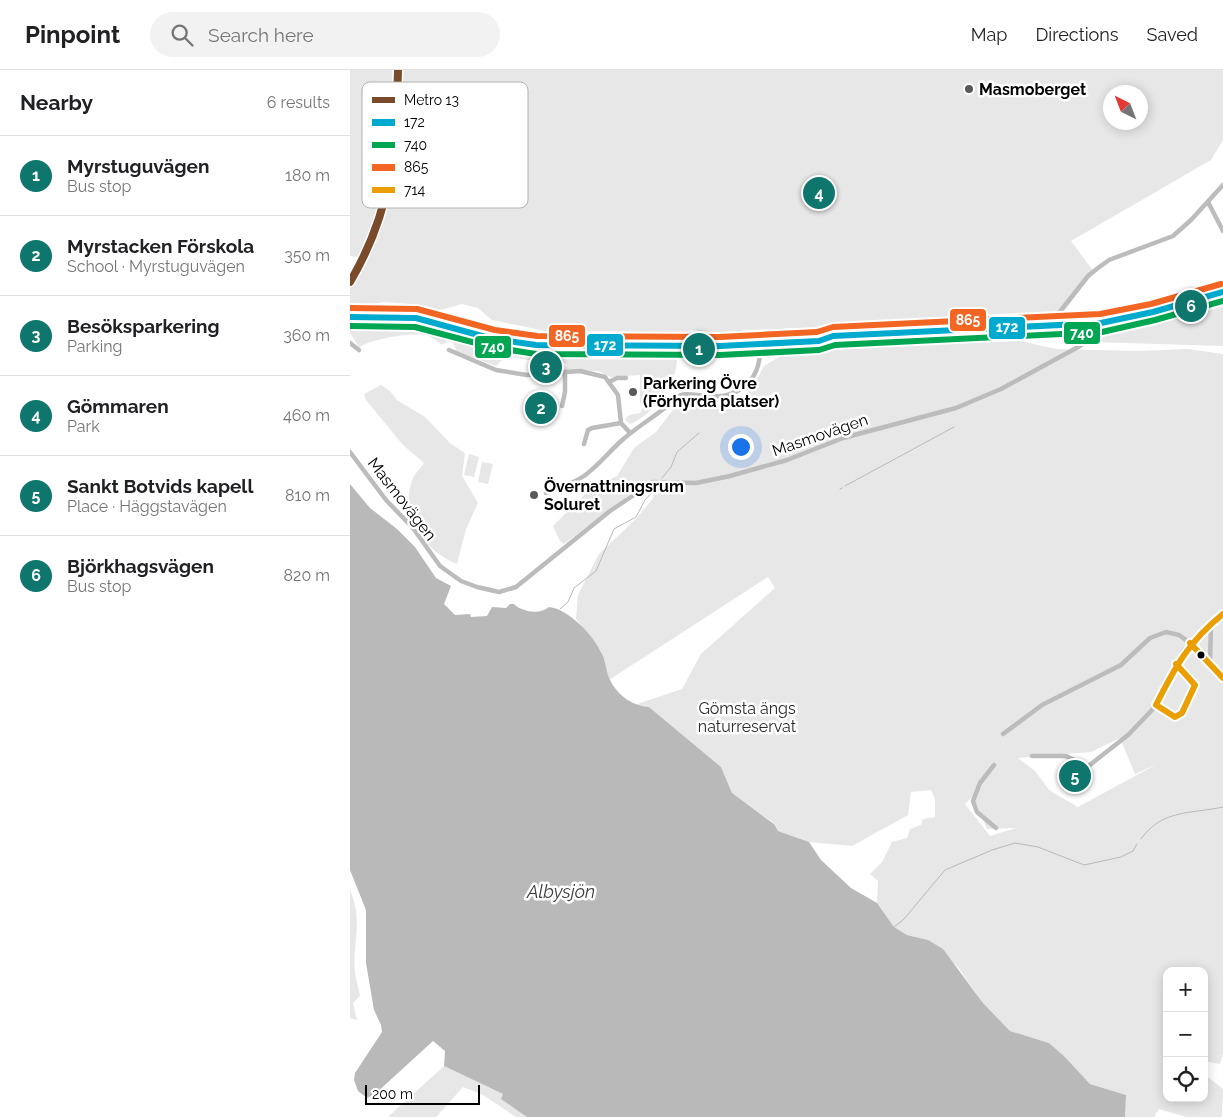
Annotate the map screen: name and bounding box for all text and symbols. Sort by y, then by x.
search box [150,12,500,57]
text: Pinpoint [25,20,120,49]
icon: search [168,21,196,49]
text: Search here [208,24,314,46]
text: Map [971,24,1007,45]
text: Directions [1035,24,1119,45]
text: Saved [1147,24,1198,45]
place label: Masmoberget [979,80,1086,99]
legend [362,82,528,208]
marker: Masmoberget [963,83,975,95]
north arrow [1103,85,1148,130]
text: Nearby [20,90,93,115]
text: Metro 13 [404,92,459,108]
text: 6 results [267,93,330,112]
text: 172 [404,114,425,130]
text: 740 [404,137,427,153]
text: Myrstuguvägen [67,155,209,177]
text: 865 [404,159,429,175]
text: 1 [32,166,40,185]
text: 180 m [285,166,330,185]
pin: 4 [803,174,835,212]
text: Bus stop [67,177,131,196]
text: 714 [404,182,425,198]
text: Myrstacken Förskola [67,235,254,257]
text: 2 [31,246,41,265]
text: 350 m [284,246,330,265]
text: School · Myrstuguvägen [67,257,245,276]
pin: 6 [1175,287,1207,325]
line badge: 865 [949,308,987,332]
text: 865 [956,312,981,328]
text: Besöksparkering [67,315,220,337]
line badge: 172 [988,316,1026,340]
text: 172 [996,319,1018,335]
line badge: 740 [1063,321,1101,345]
line badge: 865 [548,324,586,348]
text: 740 [1070,325,1094,341]
text: 3 [32,326,40,345]
text: 360 m [283,326,330,345]
text: 865 [555,328,580,344]
pin: 1 [683,330,715,368]
line badge: 172 [586,333,624,357]
line badge: 740 [474,335,512,359]
text: Parking [67,337,122,356]
text: 172 [594,337,616,353]
text: 740 [481,339,505,355]
pin: 3 [530,348,562,386]
place label: Parkering Övre (Förhyrda platser) [643,373,779,411]
marker: Parkering Övre (Förhyrda platser) [627,386,639,398]
pin: 2 [525,389,557,427]
text: Gömmaren [67,395,169,417]
text: 4 [31,406,41,425]
text: 460 m [283,406,330,425]
street label: Masmovägen [770,410,870,460]
text: Park [67,417,100,436]
your location [728,434,754,460]
street label: Masmovägen [364,454,440,544]
text: Sankt Botvids kapell [67,475,253,497]
place label: Övernattningsrum Soluret [544,476,684,514]
text: 5 [32,486,40,505]
text: 810 m [285,486,330,505]
marker: Övernattningsrum Soluret [528,489,540,501]
text: Place · Häggstavägen [67,497,227,516]
text: Björkhagsvägen [67,555,214,577]
text: 6 [31,566,41,585]
text: 820 m [284,566,330,585]
text: Bus stop [67,577,131,596]
unlabelled marker [1196,650,1206,660]
park label: Gömsta ängs naturreservat [698,699,797,736]
pin: 5 [1059,757,1091,795]
water label: Albysjön [526,881,595,902]
map controls [1163,967,1208,1102]
button: + [1163,967,1208,1012]
button: − [1163,1012,1208,1057]
button: locate [1163,1057,1208,1102]
scale bar [365,1082,480,1105]
text: 200 m [372,1086,413,1102]

